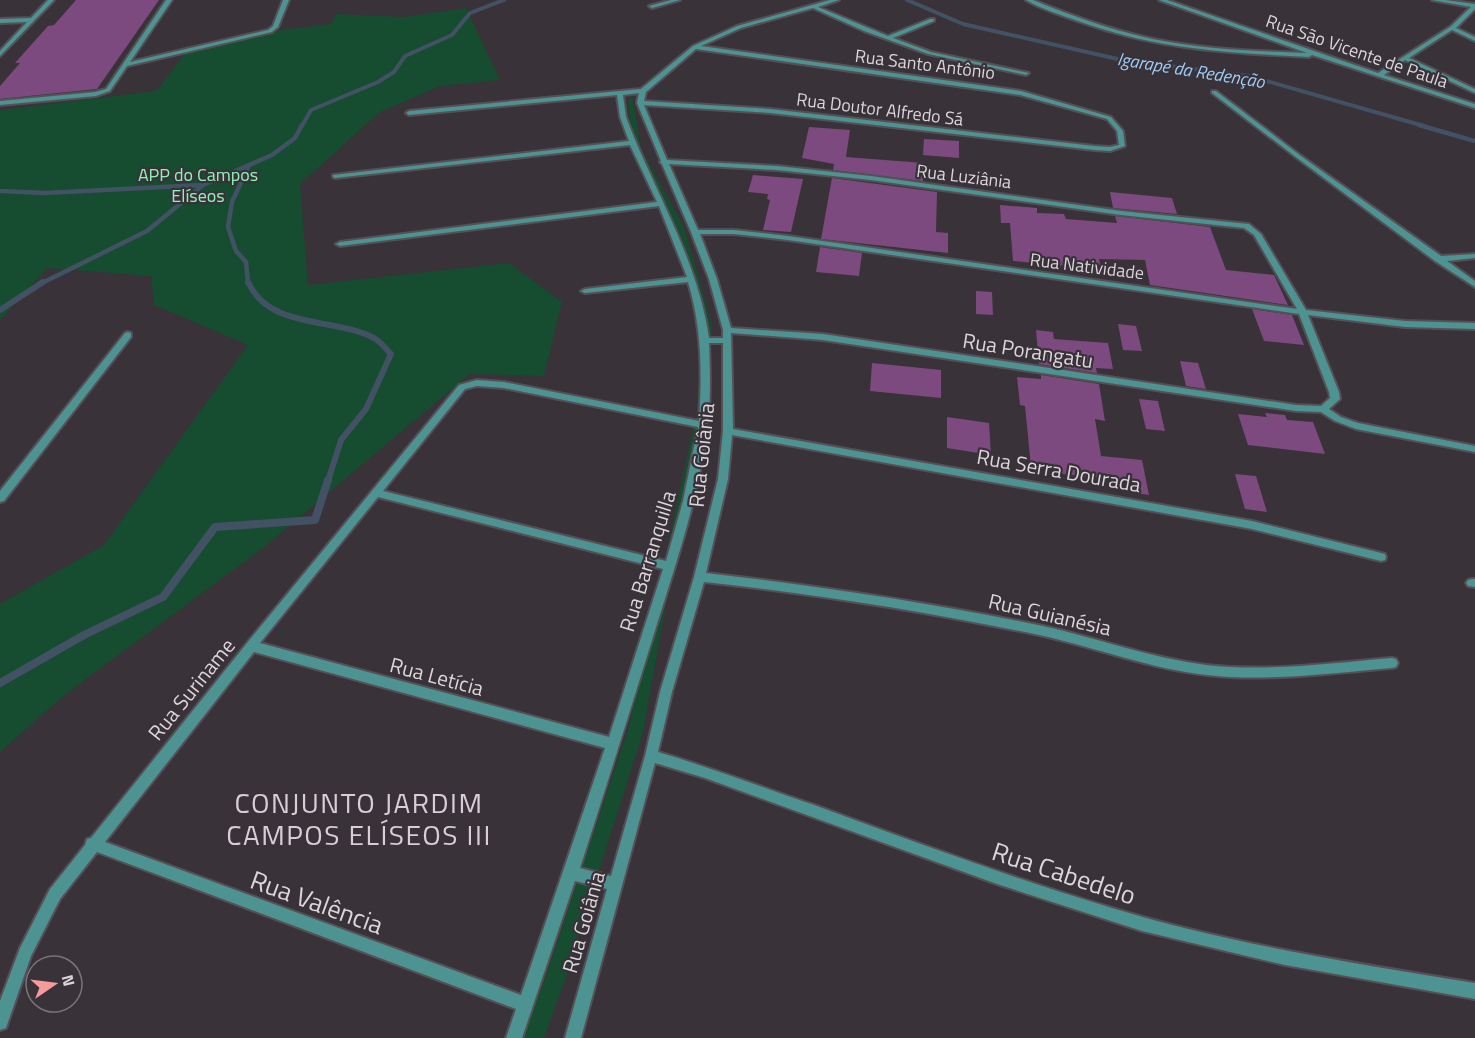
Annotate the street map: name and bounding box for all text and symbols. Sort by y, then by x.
street label: Rua São Vicente de Paula [1262,7,1452,95]
street label: Rua Santo Antônio [853,42,997,86]
water label: Igarapé da Redenção [1115,45,1268,95]
street label: Rua Doutor Alfredo Sá [795,85,965,133]
street label: Rua Luziânia [915,157,1013,195]
park label: APP do Campos Elíseos [138,161,258,209]
street label: Rua Natividade [1028,246,1146,286]
street label: Rua Porangatu [961,324,1095,376]
street label: Rua Goiânia [680,401,722,509]
street label: Rua Serra Dourada [974,440,1144,500]
street label: Rua Barranquilla [610,486,684,635]
street label: Rua Guianésia [985,584,1115,644]
street label: Rua Suriname [140,631,242,747]
street label: Rua Letícia [387,648,488,704]
district label: CONJUNTO JARDIM CAMPOS ELÍSEOS III [226,781,492,856]
street label: Rua Cabedelo [987,831,1141,915]
street label: Rua Valência [245,860,389,944]
street label: Rua Goiânia [553,867,613,977]
north arrow [24,954,84,1014]
text: N [56,972,82,989]

